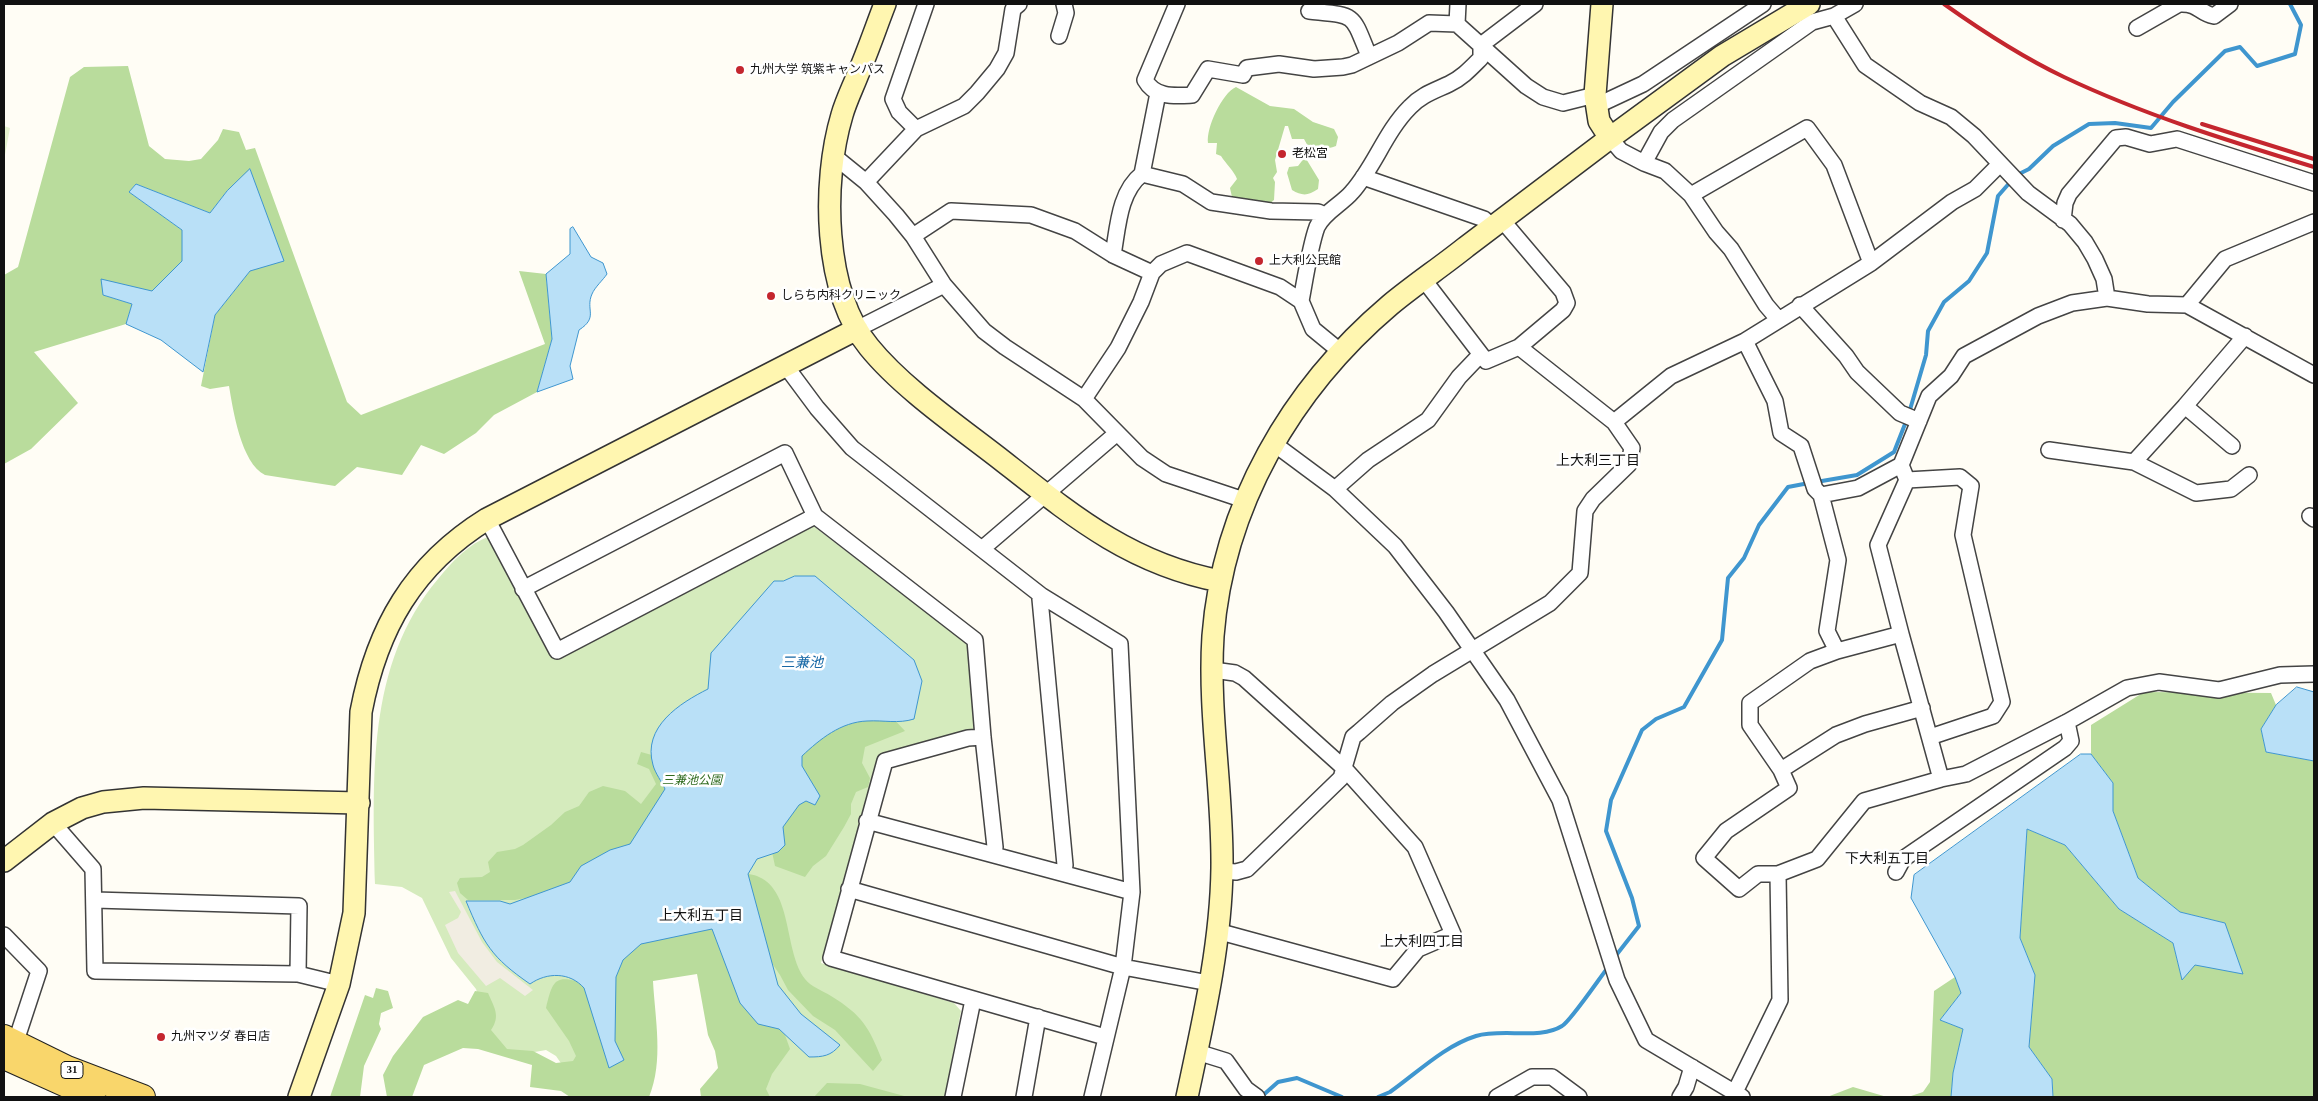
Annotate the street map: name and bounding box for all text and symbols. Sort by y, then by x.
place label: 九州大学 筑紫キャンパス [750,63,885,77]
marker: 九州大学 筑紫キャンパス [734,64,746,76]
place label: 老松宮 [1292,147,1328,161]
marker: 老松宮 [1276,148,1288,160]
place label: 上大利公民館 [1269,254,1341,268]
marker: 上大利公民館 [1253,255,1265,267]
place label: しらち内科クリニック [781,289,901,303]
marker: しらち内科クリニック [765,290,777,302]
district label: 上大利三丁目 [1556,453,1640,469]
water label: 三兼池 [781,655,823,671]
park label: 三兼池公園 [662,774,722,788]
district label: 下大利五丁目 [1845,851,1929,867]
district label: 上大利五丁目 [659,908,743,924]
district label: 上大利四丁目 [1380,934,1464,950]
place label: 九州マツダ 春日店 [171,1030,270,1044]
marker: 九州マツダ 春日店 [155,1031,167,1043]
road number: 31 [61,1062,83,1078]

